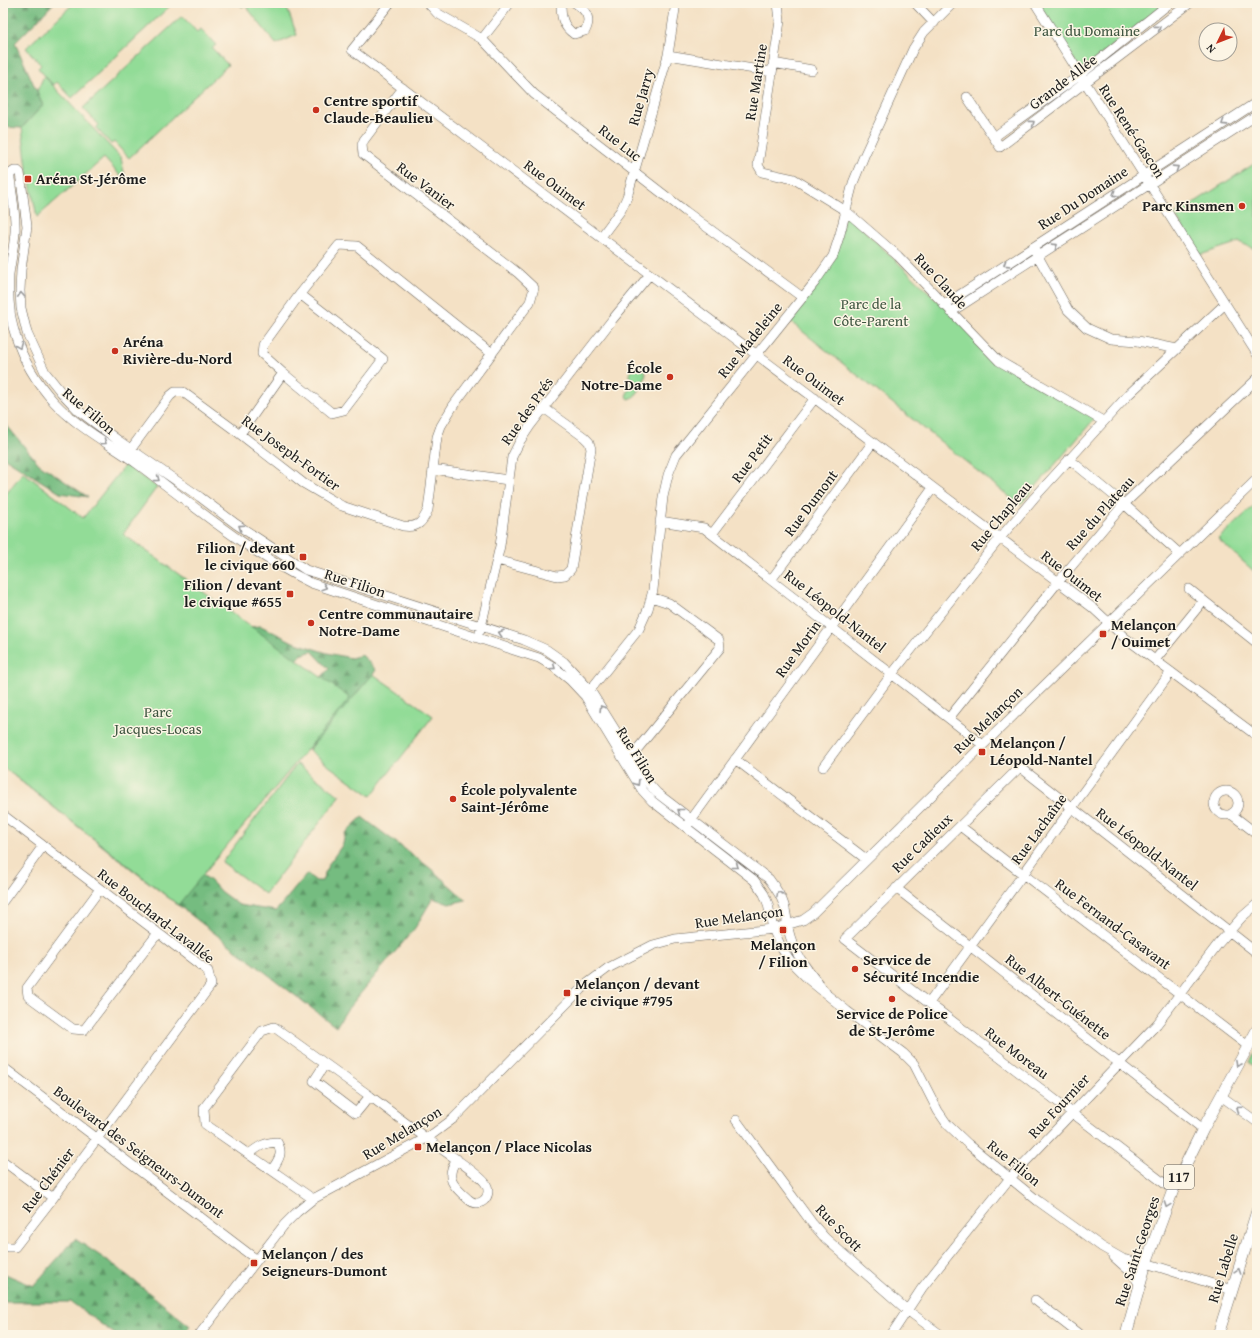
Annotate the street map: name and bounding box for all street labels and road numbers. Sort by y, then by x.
street label: Rue Martine [739,42,772,122]
street label: Grande Allée [1024,49,1101,114]
street label: Rue Jarry [622,65,659,128]
street label: Rue René-Gascon [1094,80,1171,182]
street label: Rue Luc [594,119,646,166]
street label: Rue Ouimet [520,154,591,215]
street label: Rue Vanier [392,156,460,215]
street label: Rue Du Domaine [1034,161,1132,235]
street label: Rue Claude [910,248,973,313]
street label: Rue Madeleine [712,297,787,382]
street label: Rue Ouimet [779,349,850,410]
street label: Rue des Prés [495,372,558,449]
street label: Rue Filion [58,382,121,439]
street label: Rue Joseph-Fortier [238,410,345,496]
street label: Rue Petit [726,428,778,487]
street label: Rue Dumont [779,465,843,540]
street label: Rue du Plateau [1061,470,1139,554]
street label: Rue Chapleau [965,476,1037,555]
street label: Rue Ouimet [1037,545,1108,607]
street label: Rue Filion [322,563,389,602]
street label: Rue Léopold-Nantel [780,564,891,657]
street label: Rue Morin [770,615,826,682]
street label: Rue Melançon [948,681,1027,758]
street label: Rue Filion [612,722,663,788]
street label: Rue Lachaîne [1006,789,1072,868]
street label: Rue Léopold-Nantel [1092,802,1203,895]
street label: Rue Cadieux [887,808,957,877]
street label: Rue Bouchard-Lavallée [93,863,219,968]
street label: Rue Fernand-Casavant [1051,873,1176,975]
street label: Rue Melançon [693,900,785,933]
street label: Rue Albert-Guénette [1001,949,1116,1045]
street label: Rue Moreau [981,1022,1054,1084]
street label: Rue Fournier [1023,1069,1094,1143]
street label: Boulevard des Seigneurs-Dumont [49,1080,230,1223]
street label: Rue Melançon [358,1100,446,1164]
street label: Rue Filion [983,1135,1046,1191]
street label: Rue Chénier [16,1143,79,1217]
road number: 117 [1164,1165,1194,1189]
street label: Rue Saint-Georges [1109,1193,1164,1309]
street label: Rue Scott [811,1199,868,1257]
street label: Rue Labelle [1202,1230,1243,1305]

